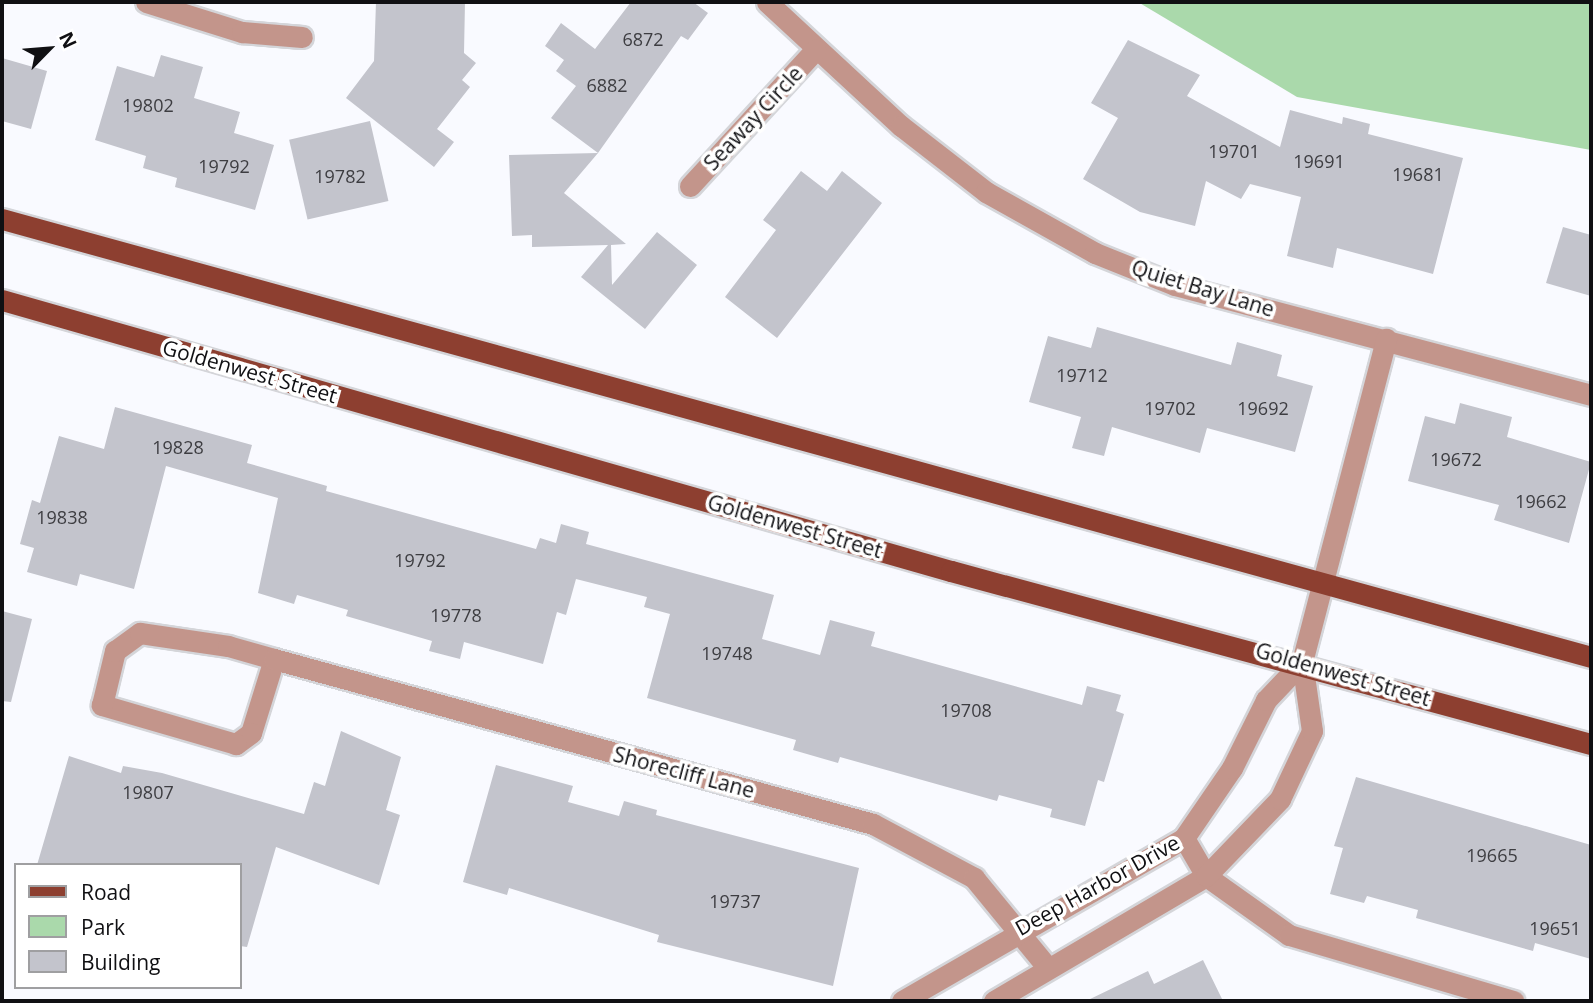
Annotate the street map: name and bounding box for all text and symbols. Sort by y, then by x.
north arrow [14,14,84,84]
text: N [53,28,83,53]
house number: 6872 [622,28,664,50]
street label: Seaway Circle [698,61,808,175]
house number: 6882 [586,74,628,96]
house number: 19802 [122,94,174,116]
house number: 19701 [1208,140,1260,162]
house number: 19691 [1293,150,1345,172]
house number: 19792 [198,155,250,177]
house number: 19681 [1392,163,1444,185]
house number: 19782 [314,165,366,187]
street label: Quiet Bay Lane [1129,254,1277,322]
street label: Goldenwest Street [160,334,340,408]
house number: 19712 [1056,364,1108,386]
house number: 19702 [1144,397,1196,419]
house number: 19692 [1237,397,1289,419]
house number: 19828 [152,436,204,458]
house number: 19672 [1430,448,1482,470]
street label: Goldenwest Street [705,489,885,563]
house number: 19662 [1515,490,1567,512]
house number: 19838 [36,506,88,528]
house number: 19792 [394,549,446,571]
house number: 19778 [430,604,482,626]
street label: Goldenwest Street [1253,637,1433,711]
house number: 19748 [701,642,753,664]
house number: 19708 [940,699,992,721]
street label: Shorecliff Lane [611,741,757,803]
house number: 19807 [122,781,174,803]
street label: Deep Harbor Drive [1011,829,1183,941]
house number: 19665 [1466,844,1518,866]
legend [14,863,242,989]
text: Road [81,878,131,906]
house number: 19737 [709,890,761,912]
text: Park [81,913,125,941]
house number: 19651 [1529,917,1581,939]
text: Building [81,948,160,976]

